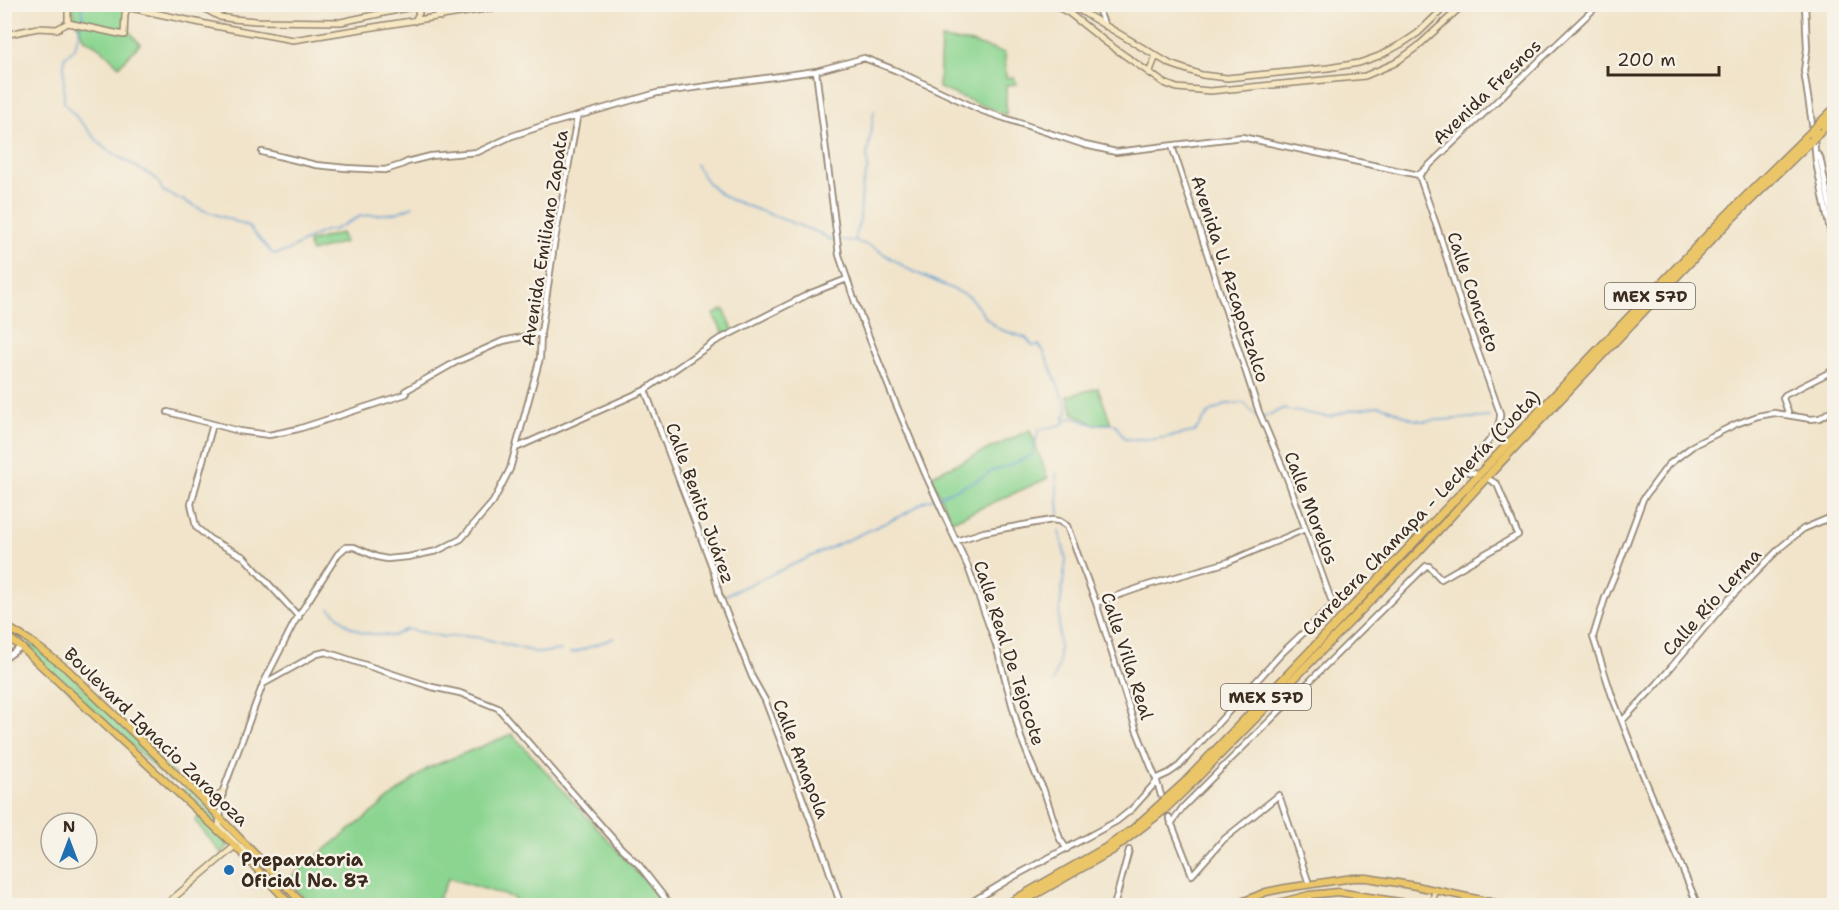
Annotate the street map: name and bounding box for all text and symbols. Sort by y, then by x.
street label: Avenida Fresnos [1427,34,1547,150]
scale bar [1608,39,1719,77]
text: 200 m [1617,48,1676,72]
street label: Avenida Emiliano Zapata [516,128,574,348]
street label: Avenida U. Azcapotzalco [1185,172,1275,386]
street label: Calle Concreto [1441,229,1505,355]
road number: MEX 57D [1605,283,1695,309]
street label: Carretera Chamapa - Lechería (Cuota) [1297,385,1545,641]
street label: Calle Benito Juárez [660,419,740,587]
street label: Calle Morelos [1278,448,1344,568]
street label: Calle Río Lerma [1657,543,1767,661]
street label: Calle Real De Tejocote [968,558,1050,748]
street label: Calle Villa Real [1095,589,1159,723]
street label: Boulevard Ignacio Zaragoza [59,642,253,832]
road number: MEX 57D [1221,684,1311,710]
street label: Calle Amapola [767,696,835,822]
north arrow [39,811,99,871]
text: N [63,816,75,837]
place label: Preparatoria Oficial No. 87 [241,848,369,893]
marker: Preparatoria Oficial No. 87 [222,863,236,877]

